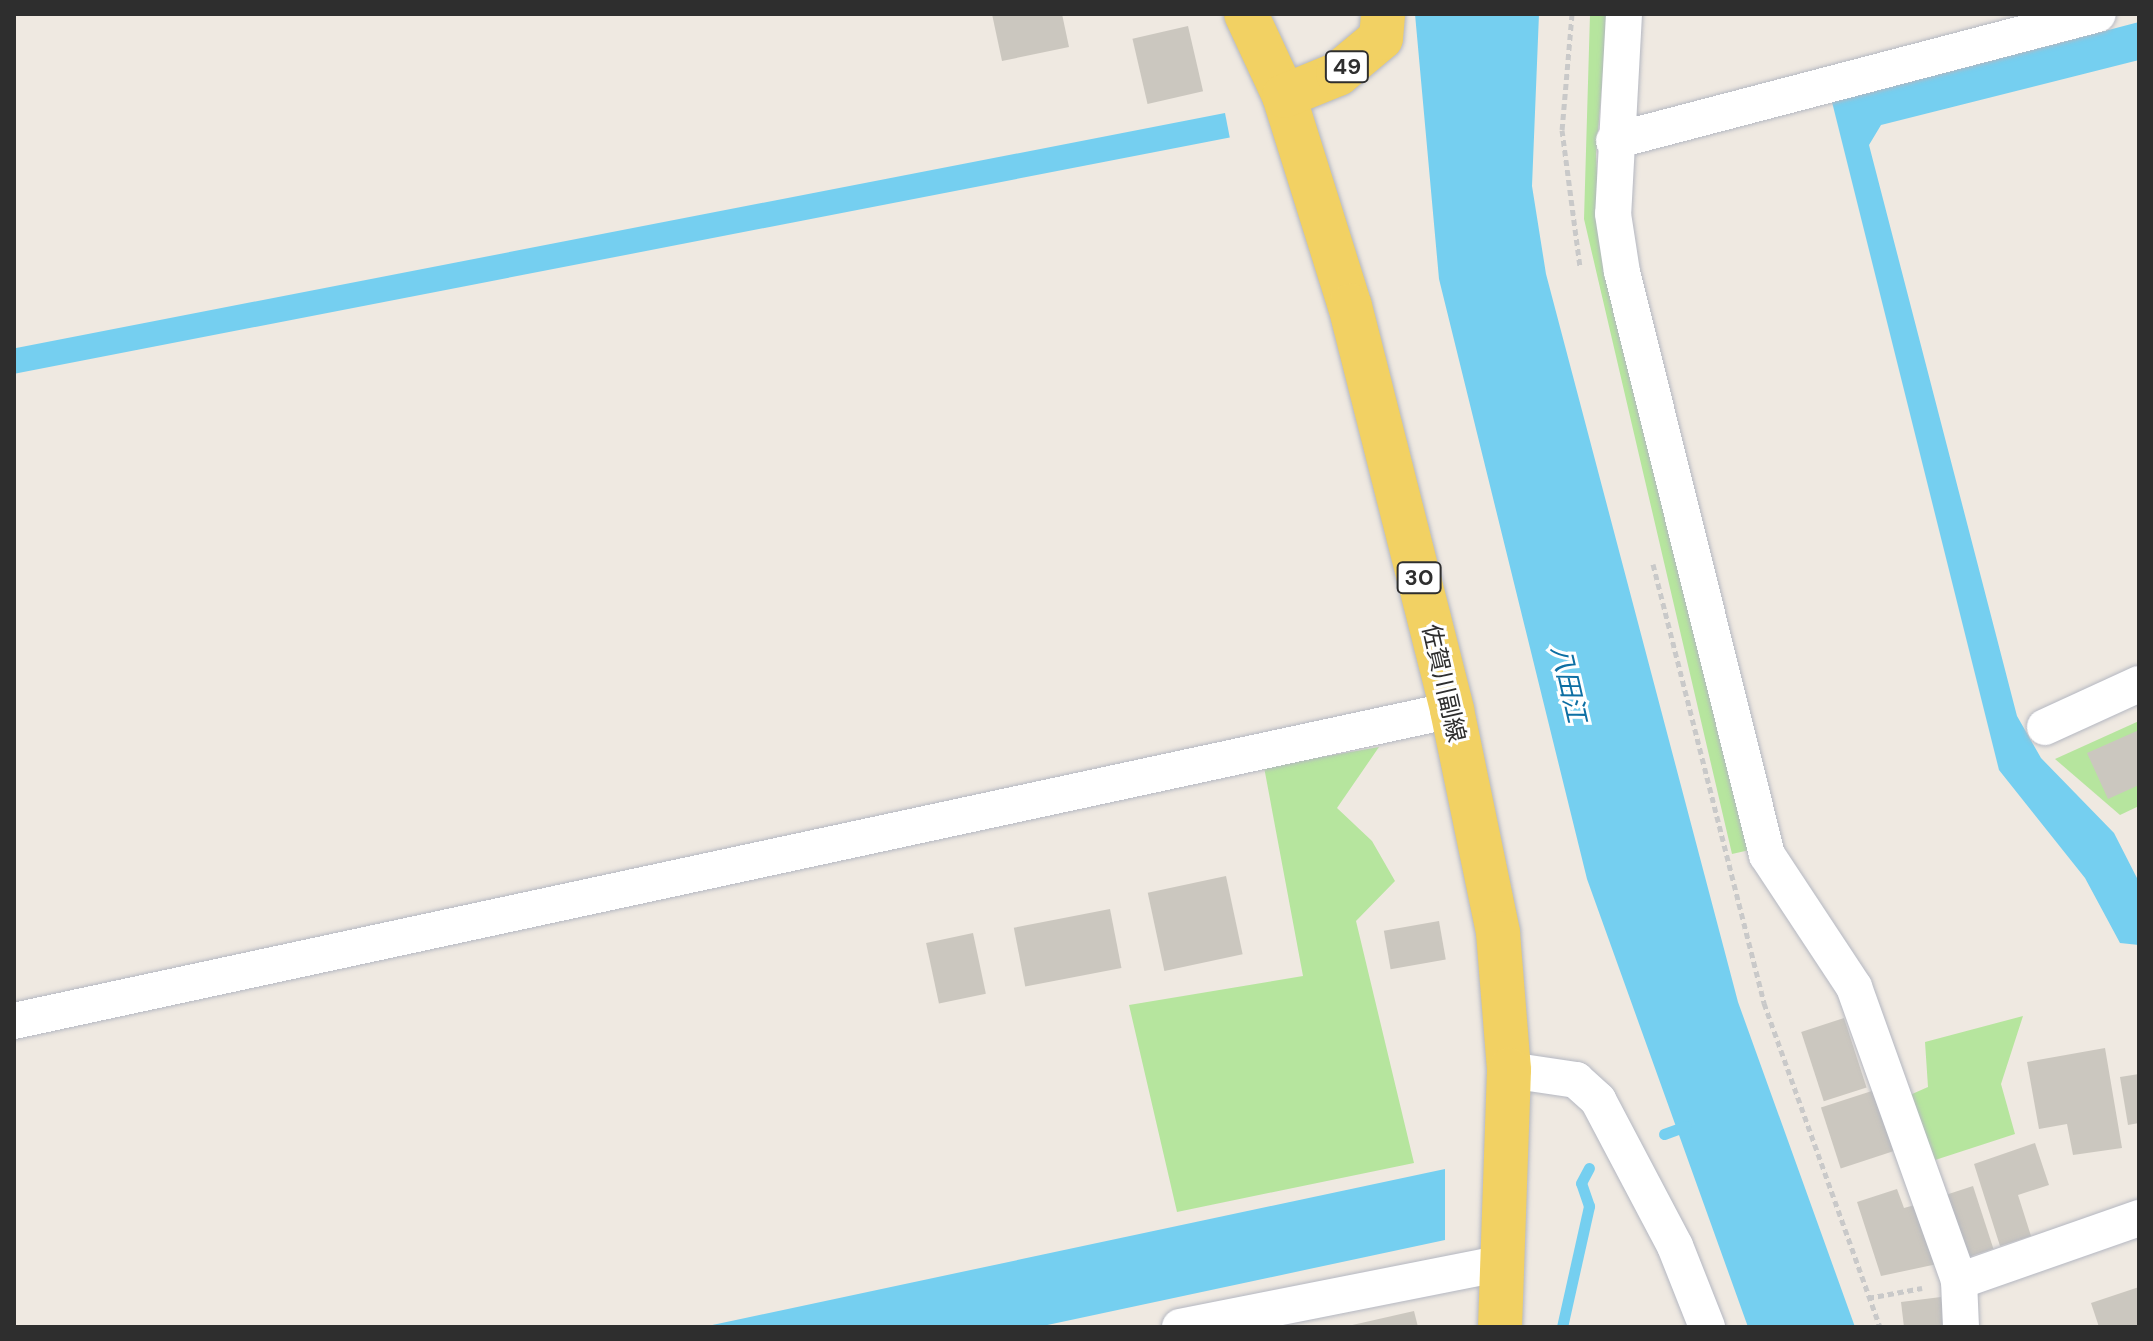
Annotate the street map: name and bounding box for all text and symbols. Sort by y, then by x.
road number: 49 [1323,49,1371,85]
road number: 30 [1395,560,1443,596]
street label: 佐賀川副線 [1416,621,1472,745]
water label: 八田江 [1544,642,1592,726]

